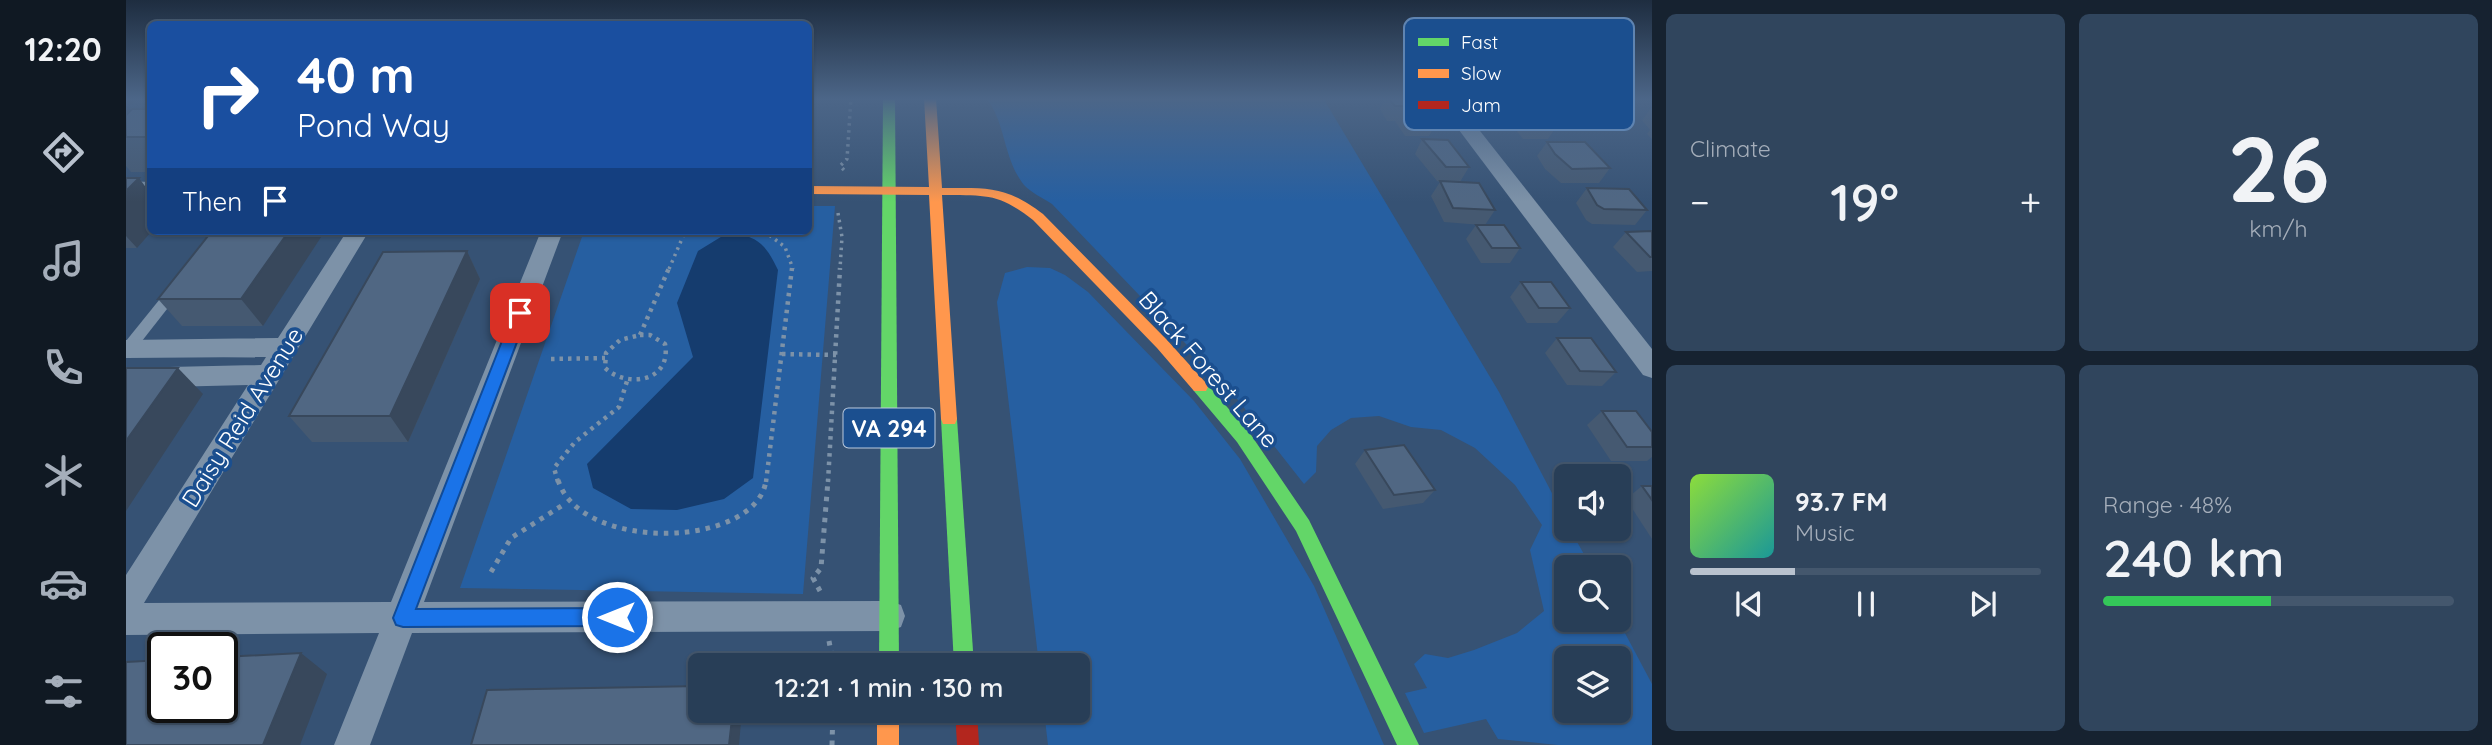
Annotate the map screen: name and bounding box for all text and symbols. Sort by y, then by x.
legend [1404,18,1634,130]
text: 12:20 [24,29,102,69]
text: Fast [1461,30,1498,54]
text: 40 m [297,44,415,105]
icon: right [182,49,273,140]
text: Slow [1461,61,1502,85]
text: Jam [1461,93,1501,117]
text: Pond Way [297,105,450,145]
text: 26 [2227,111,2330,225]
icon: directions [39,128,88,177]
text: Climate [1690,134,1771,163]
text: 19° [1830,169,1899,234]
text: − [1690,178,1710,226]
text: + [2020,178,2041,226]
icon: arrive [256,182,294,220]
text: Then [182,185,242,218]
text: km/h [2249,214,2308,243]
icon: music [39,236,88,285]
pin [490,283,550,343]
street label: Black Forest Lane [1133,284,1285,454]
icon: arrive [501,294,539,332]
street label: Daisy Reid Avenue [175,322,309,512]
icon: phone [39,343,88,392]
road number: VA 294 [844,408,934,448]
icon: climate [39,451,88,500]
map controls [1554,464,1631,723]
button: sound [1554,464,1631,541]
text: 93.7 FM [1795,485,1888,518]
text: Range · 48% [2103,490,2232,519]
text: Music [1795,518,1855,547]
text: 240 km [2103,525,2284,590]
button: search [1554,555,1631,632]
icon: car [39,559,88,608]
position arrow [580,580,654,654]
icon: previous [1730,585,1768,623]
icon: pause [1847,585,1885,623]
icon: next [1964,585,2002,623]
speed limit sign: 30 [147,632,238,723]
button: layers [1554,646,1631,723]
icon: filters [39,667,88,716]
text: 12:21 · 1 min · 130 m [775,671,1003,704]

